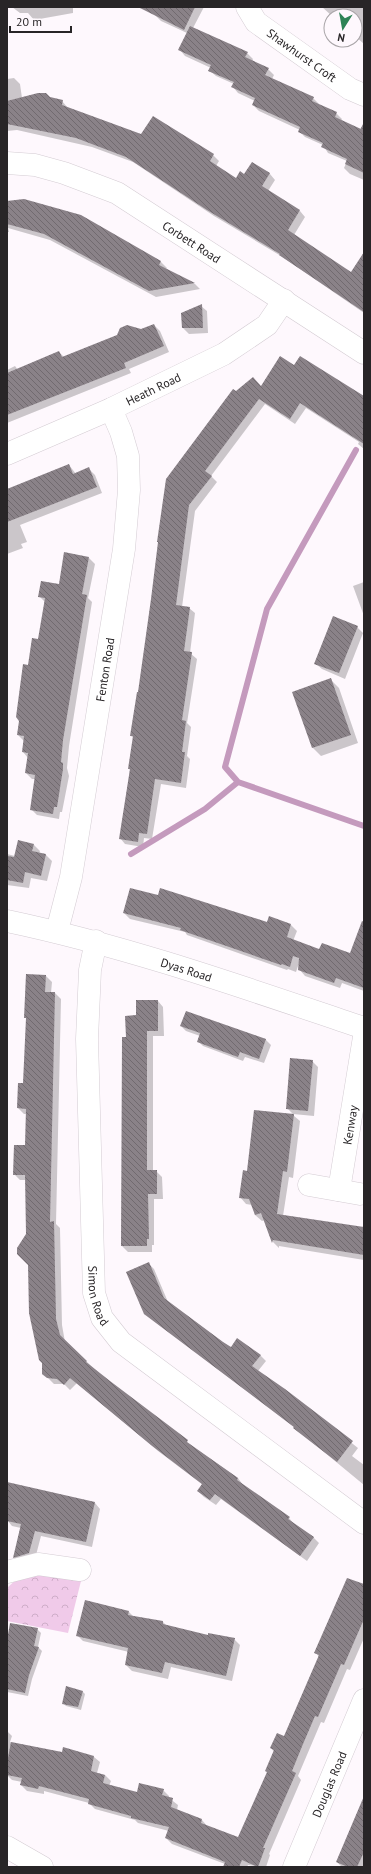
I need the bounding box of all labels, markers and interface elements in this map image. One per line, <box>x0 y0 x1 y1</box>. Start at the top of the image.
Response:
scale bar <box>10 8 71 34</box>
north arrow <box>323 8 363 48</box>
text: 20 m <box>16 14 42 29</box>
street label: Shawhurst Croft <box>264 25 340 85</box>
text: N <box>336 30 346 45</box>
street label: Corbett Road <box>160 217 224 266</box>
street label: Heath Road <box>123 369 183 408</box>
street label: Fenton Road <box>92 636 117 703</box>
street label: Dyas Road <box>159 954 214 984</box>
street label: Kenway <box>339 1104 360 1146</box>
street label: Simon Road <box>86 1266 113 1329</box>
street label: Douglas Road <box>308 1749 349 1819</box>

